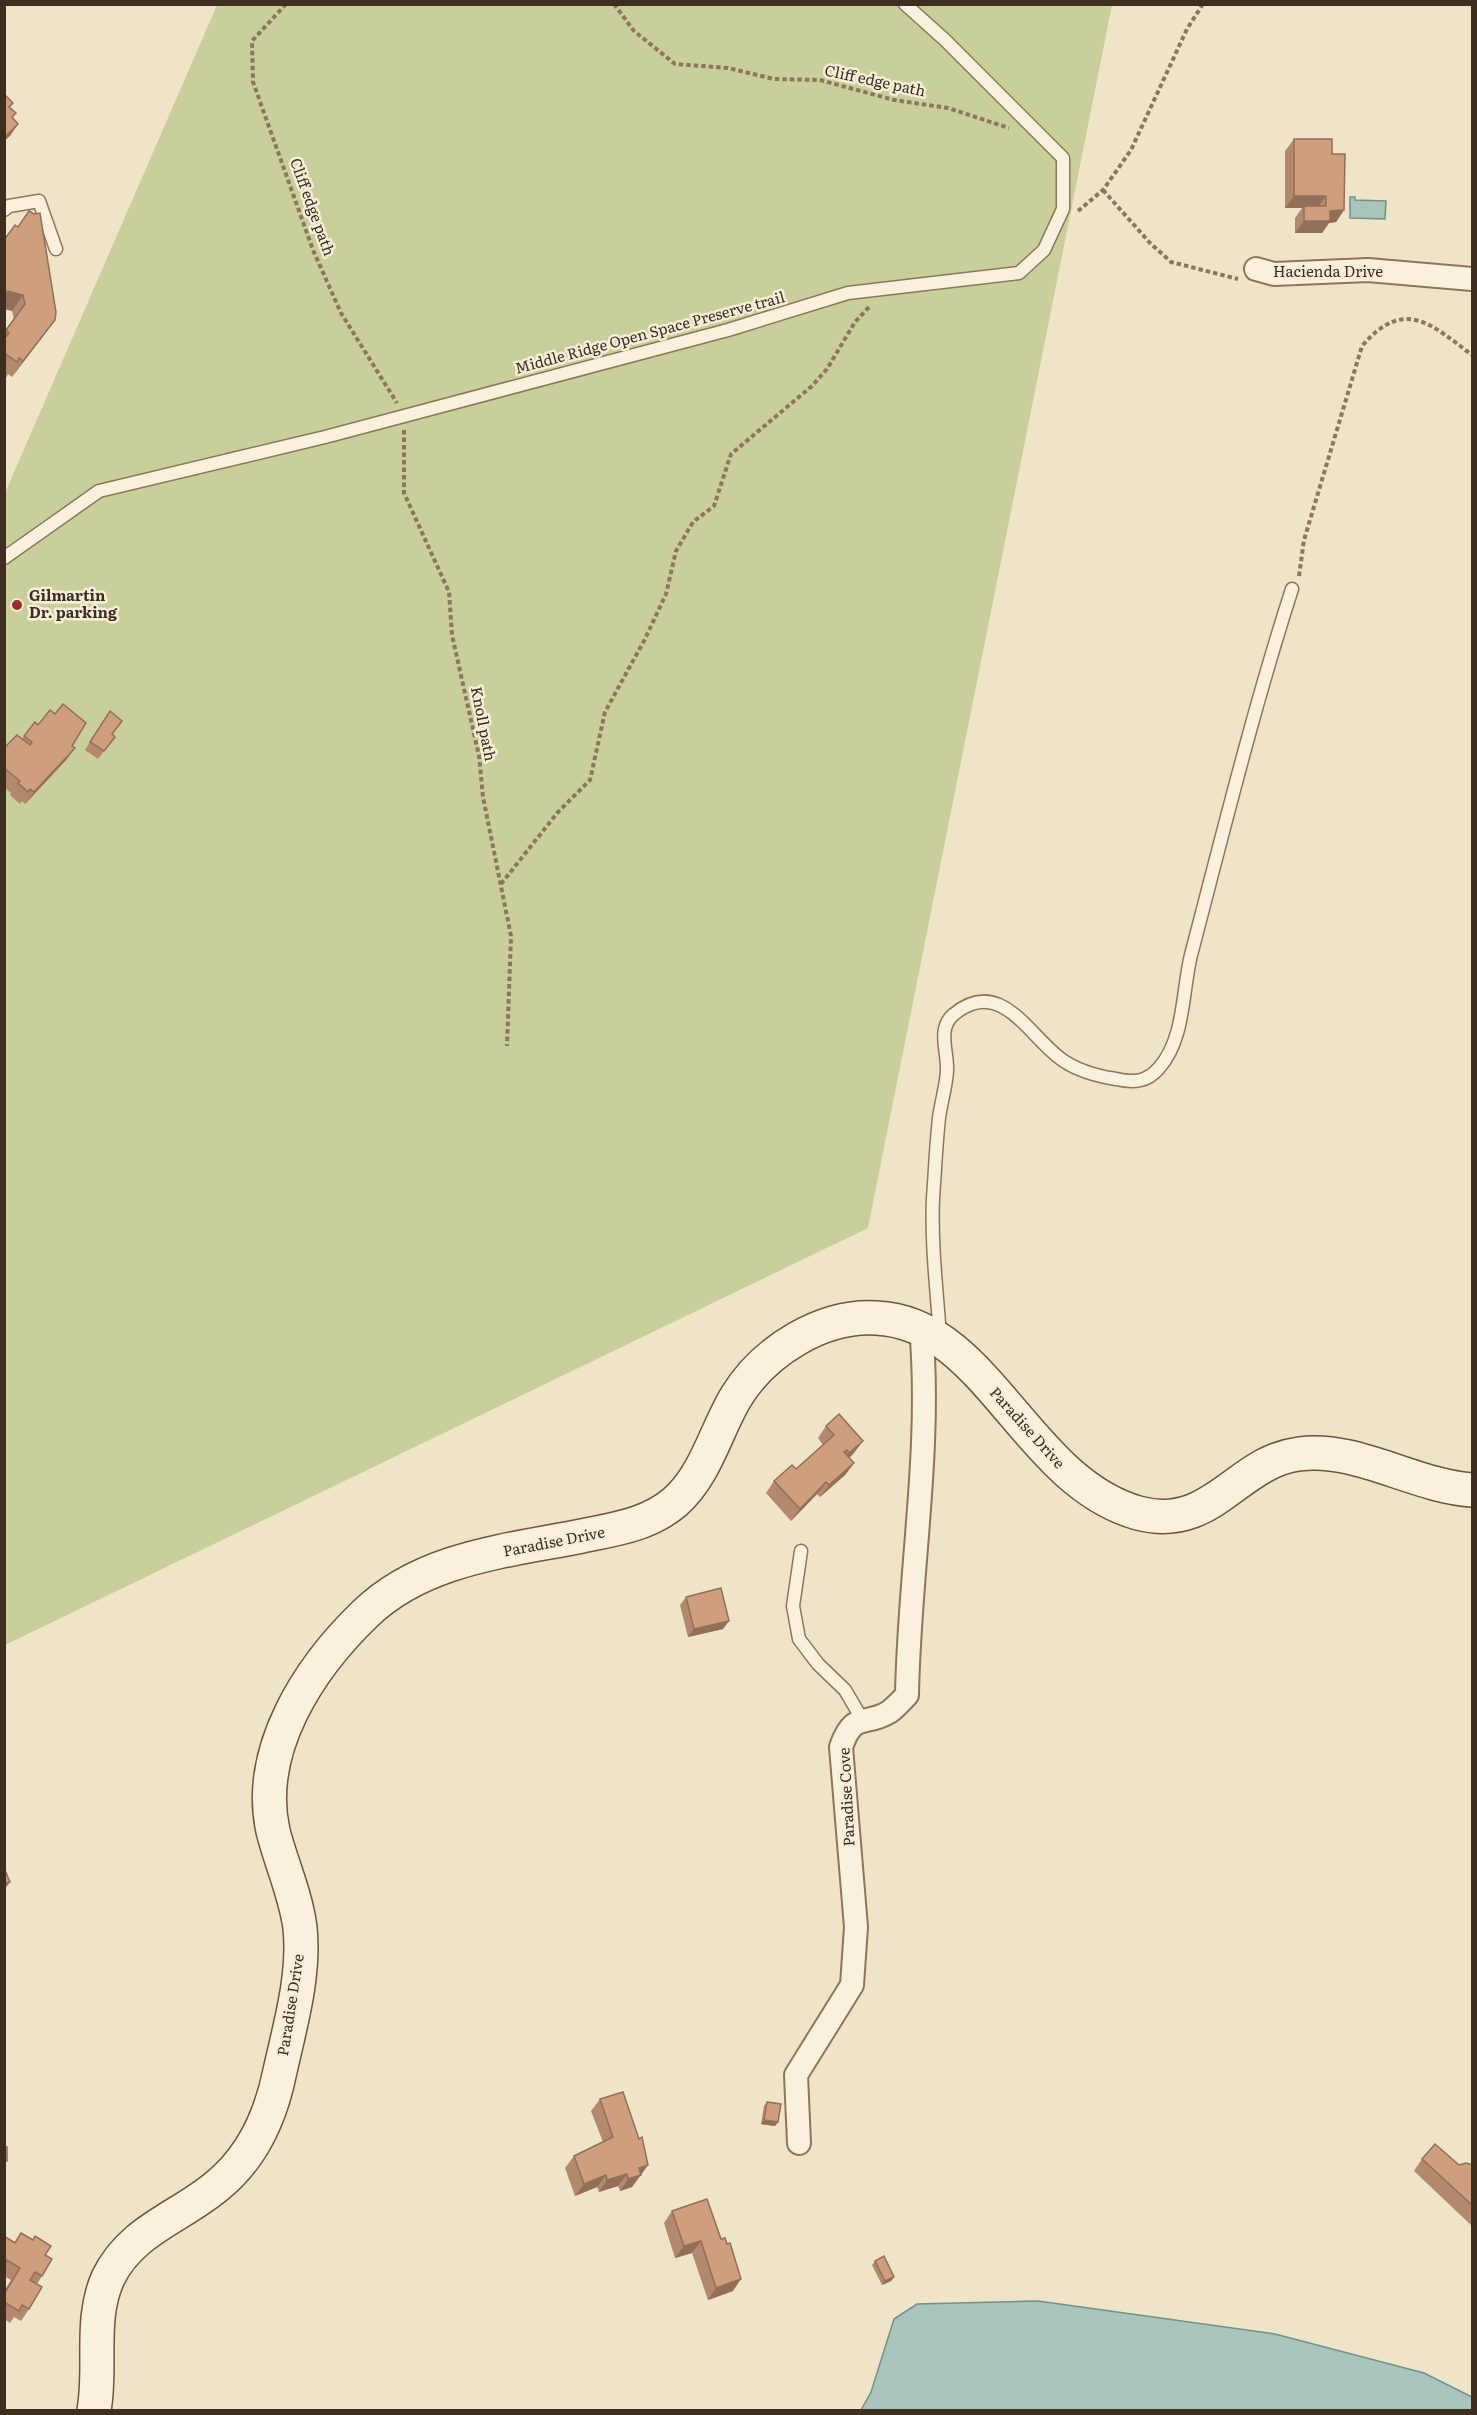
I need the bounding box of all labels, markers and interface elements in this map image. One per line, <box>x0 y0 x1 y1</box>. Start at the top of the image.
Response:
street label: Cliff edge path <box>823 58 928 101</box>
street label: Cliff edge path <box>285 154 342 259</box>
street label: Hacienda Drive <box>1273 259 1383 282</box>
street label: Middle Ridge Open Space Preserve trail <box>512 284 787 379</box>
place label: Gilmartin Dr. parking <box>29 583 118 623</box>
marker: Gilmartin Dr. parking <box>10 598 24 612</box>
street label: Knoll path <box>466 684 503 763</box>
street label: Paradise Drive <box>985 1381 1071 1473</box>
street label: Paradise Drive <box>501 1519 607 1562</box>
street label: Paradise Cove <box>831 1747 860 1847</box>
street label: Paradise Drive <box>270 1952 309 2058</box>

